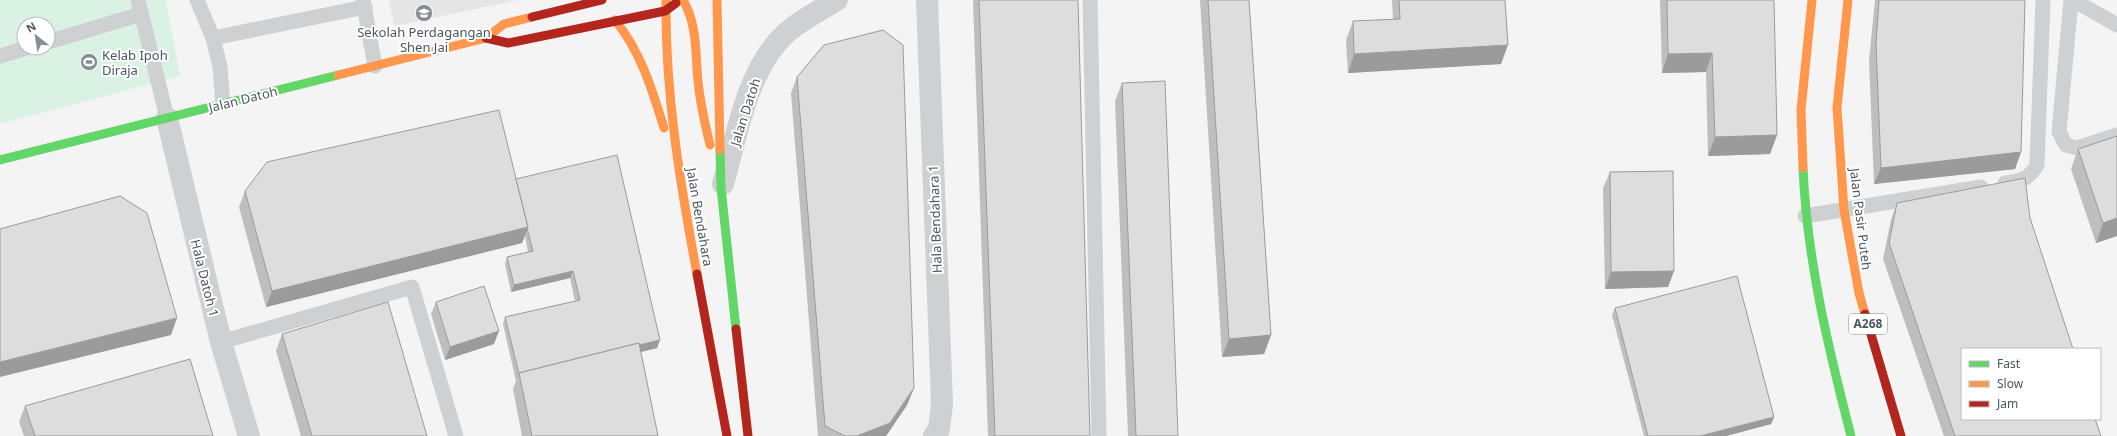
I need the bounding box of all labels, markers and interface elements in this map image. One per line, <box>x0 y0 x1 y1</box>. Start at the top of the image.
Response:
school or university icon: Sekolah Perdagangan Shen Jai <box>414 3 434 23</box>
north arrow <box>16 16 56 56</box>
text: N <box>23 18 38 36</box>
place label: Sekolah Perdagangan Shen Jai <box>357 23 491 56</box>
place label: Kelab Ipoh Diraja <box>102 46 168 79</box>
sports icon: Kelab Ipoh Diraja <box>79 52 99 72</box>
street label: Jalan Datoh <box>725 76 764 150</box>
street label: Jalan Datoh <box>205 82 279 117</box>
street label: Jalan Bendahara <box>682 164 718 268</box>
street label: Hala Bendahara 1 <box>924 164 946 274</box>
street label: Jalan Pasir Puteh <box>1846 165 1876 271</box>
street label: Hala Datoh 1 <box>187 237 223 319</box>
road number: A268 <box>1849 314 1887 334</box>
legend <box>1961 348 2101 420</box>
text: Fast <box>1997 355 2021 372</box>
text: Slow <box>1997 375 2024 392</box>
text: Jam <box>1996 395 2018 412</box>

